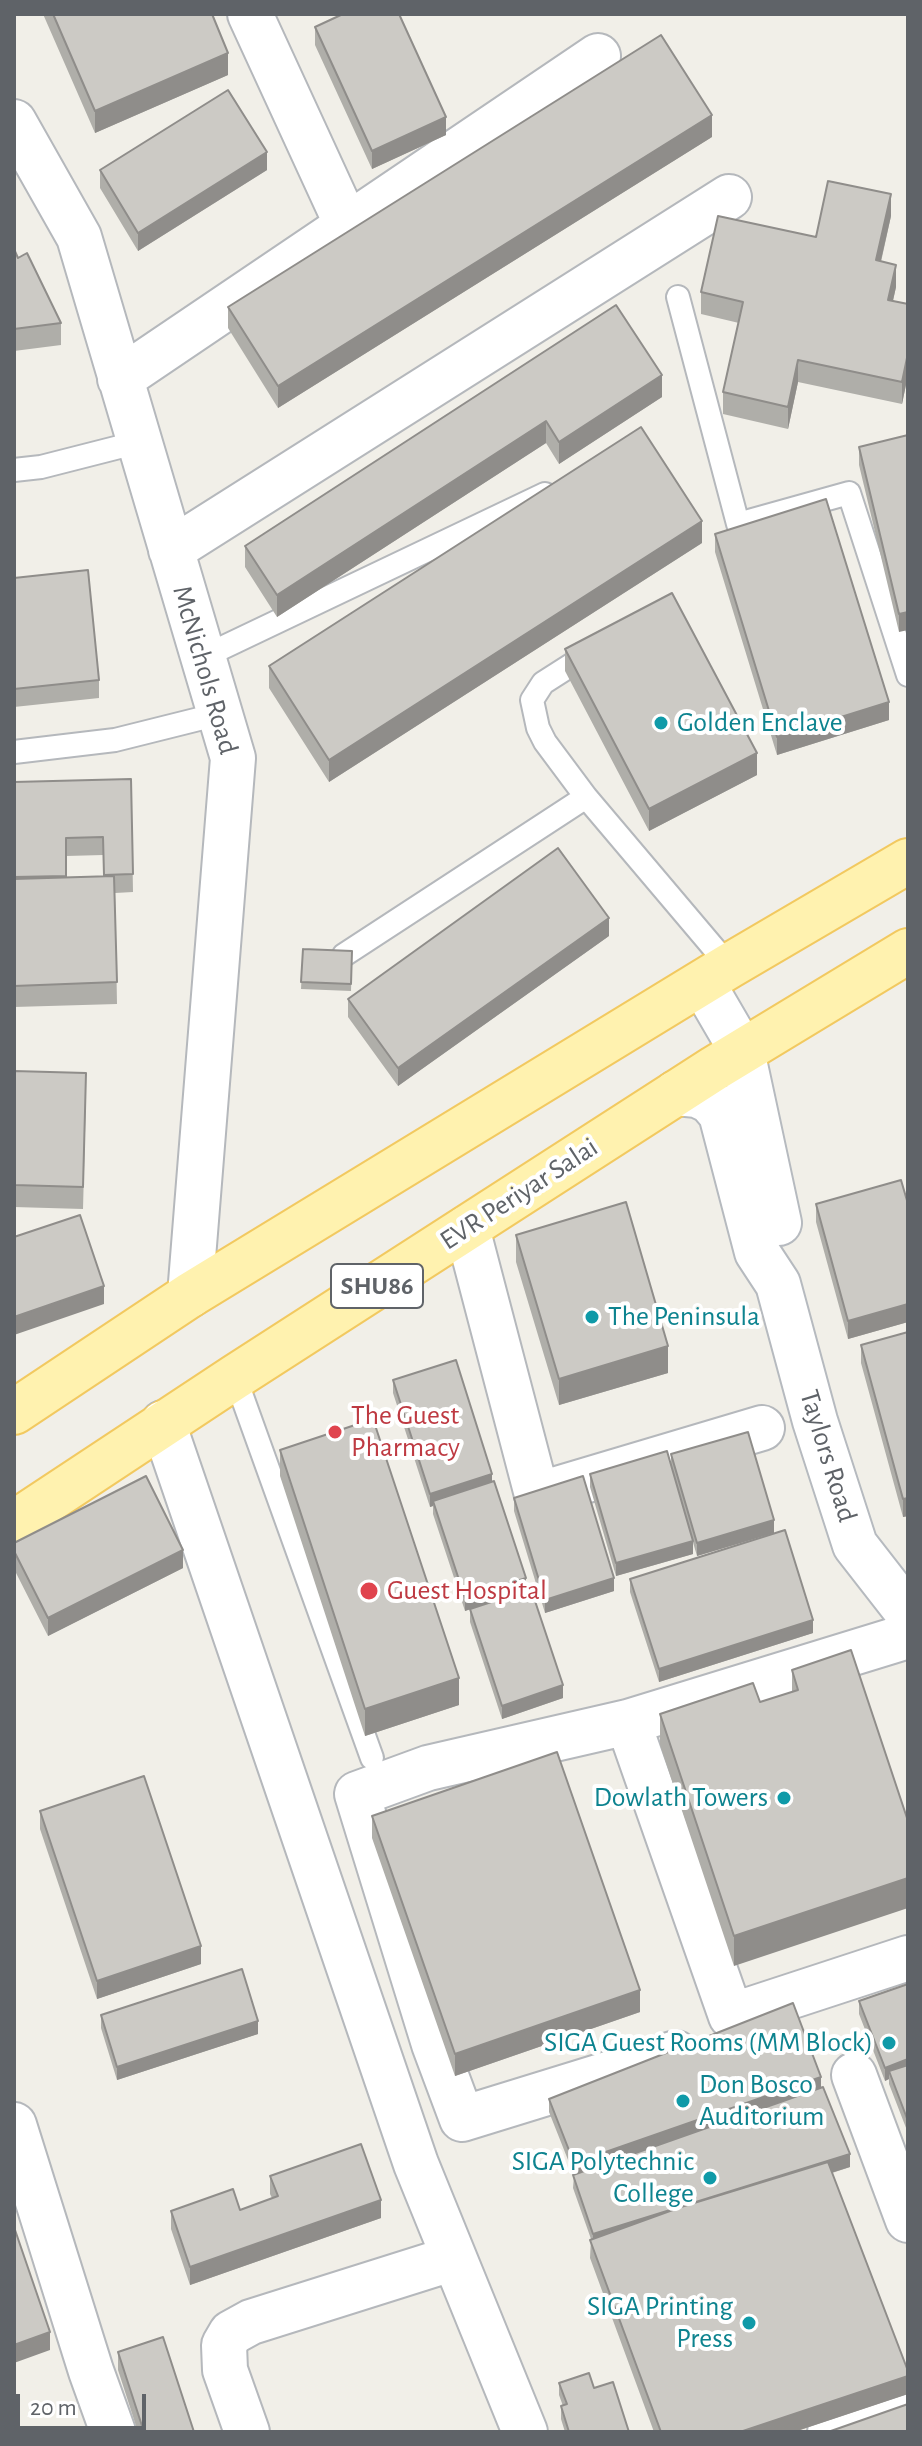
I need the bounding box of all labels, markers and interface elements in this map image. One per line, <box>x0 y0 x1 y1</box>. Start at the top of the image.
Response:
street label: McNichols Road <box>165 582 245 758</box>
place label: Golden Enclave <box>677 706 843 740</box>
marker: Golden Enclave <box>652 714 670 732</box>
street label: EVR Periyar Salai <box>434 1130 604 1258</box>
road number: SHU86 <box>331 1264 423 1308</box>
place label: The Peninsula <box>608 1300 760 1334</box>
marker: The Peninsula <box>583 1308 601 1326</box>
street label: Taylors Road <box>792 1386 864 1526</box>
place label: The Guest Pharmacy <box>351 1399 460 1465</box>
marker: The Guest Pharmacy <box>326 1423 344 1441</box>
place label: Guest Hospital <box>387 1574 547 1608</box>
marker: Guest Hospital <box>358 1580 380 1602</box>
place label: Dowlath Towers <box>594 1781 768 1815</box>
marker: Dowlath Towers <box>775 1789 793 1807</box>
place label: SIGA Guest Rooms (MM Block) <box>544 2026 873 2060</box>
marker: SIGA Guest Rooms (MM Block) <box>880 2034 898 2052</box>
place label: Don Bosco Auditorium <box>699 2068 824 2134</box>
marker: Don Bosco Auditorium <box>674 2092 692 2110</box>
place label: SIGA Polytechnic College <box>512 2145 694 2211</box>
marker: SIGA Polytechnic College <box>701 2169 719 2187</box>
place label: SIGA Printing Press <box>587 2290 733 2356</box>
marker: SIGA Printing Press <box>740 2314 758 2332</box>
scale bar <box>20 2378 150 2428</box>
text: 20 m <box>30 2396 77 2420</box>

